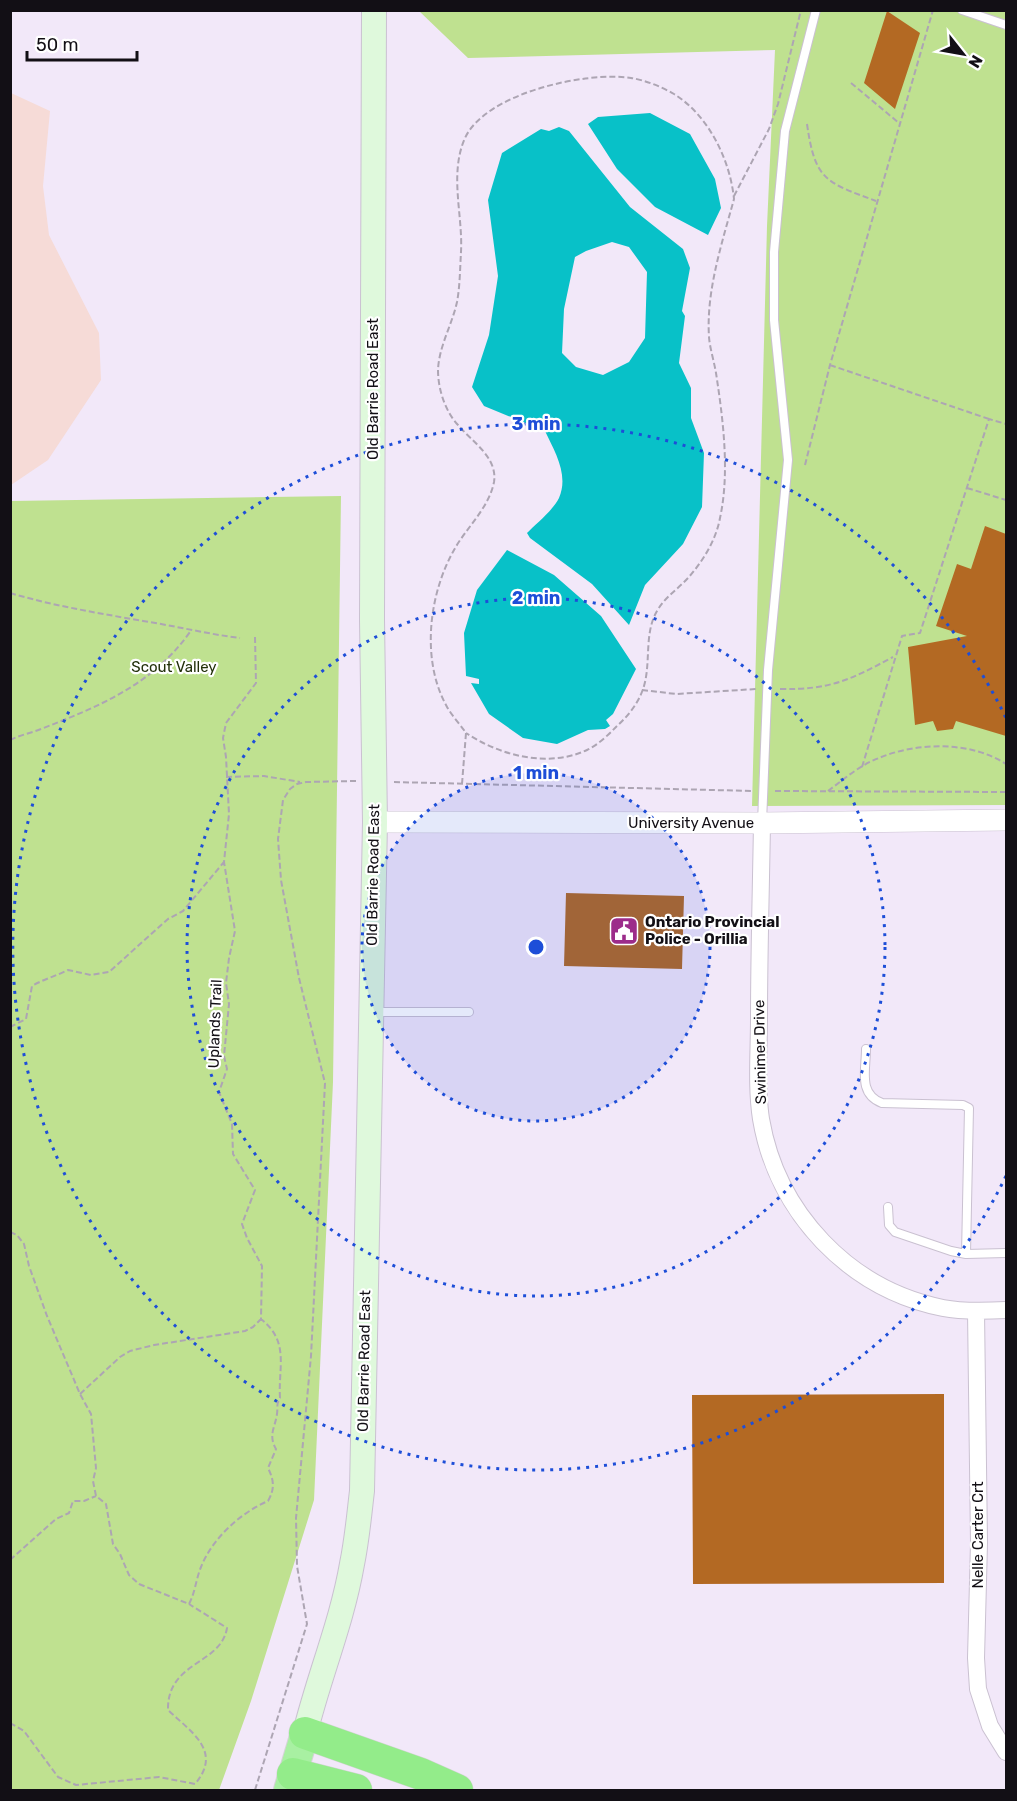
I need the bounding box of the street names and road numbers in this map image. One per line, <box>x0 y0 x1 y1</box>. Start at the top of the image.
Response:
street label: Old Barrie Road East <box>364 318 382 460</box>
street label: Old Barrie Road East <box>363 804 383 946</box>
street label: University Avenue <box>628 814 754 832</box>
street label: Uplands Trail <box>204 979 226 1069</box>
street label: Swinimer Drive <box>750 1000 770 1104</box>
street label: Old Barrie Road East <box>354 1290 374 1432</box>
street label: Nelle Carter Crt <box>969 1481 987 1589</box>

